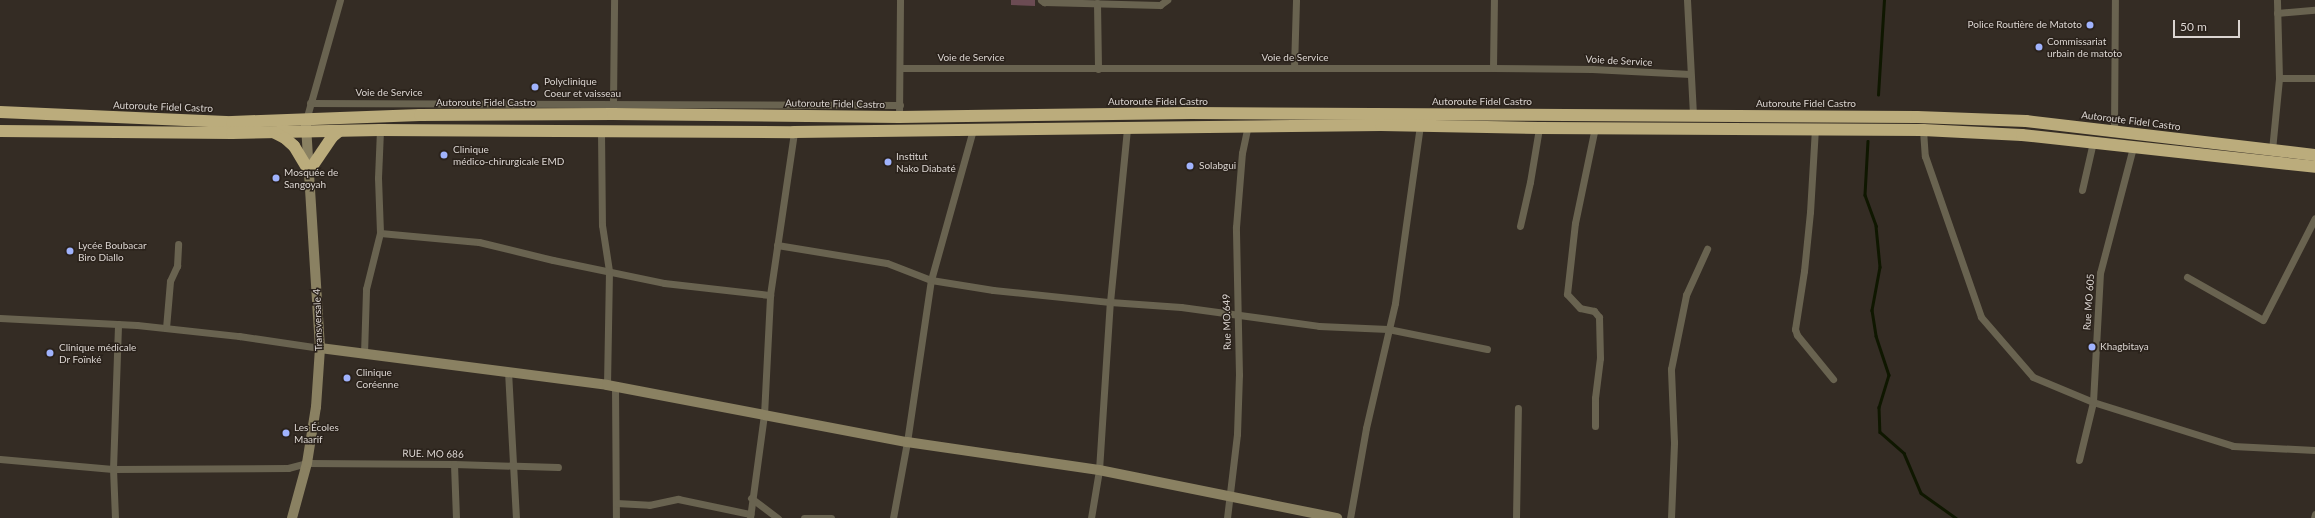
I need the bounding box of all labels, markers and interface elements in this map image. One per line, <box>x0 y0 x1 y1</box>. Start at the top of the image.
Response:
scale bar <box>2175 12 2242 38</box>
place label: Police Routière de Matoto <box>1968 19 2082 31</box>
text: 50 m <box>2180 19 2207 34</box>
marker: Police Routière de Matoto <box>2085 20 2095 30</box>
place label: Commissariat urbain de matoto <box>2047 35 2122 58</box>
marker: Commissariat urbain de matoto <box>2034 42 2044 52</box>
street label: Voie de Service <box>937 52 1005 64</box>
street label: Voie de Service <box>1261 52 1329 64</box>
street label: Voie de Service <box>1585 53 1653 69</box>
place label: Polyclinique Coeur et vaisseau <box>544 75 622 98</box>
marker: Polyclinique Coeur et vaisseau <box>529 81 541 93</box>
street label: Voie de Service <box>355 87 423 99</box>
street label: Autoroute Fidel Castro <box>1108 96 1208 108</box>
street label: Autoroute Fidel Castro <box>1432 96 1532 108</box>
street label: Autoroute Fidel Castro <box>436 97 536 109</box>
street label: Autoroute Fidel Castro <box>785 97 885 111</box>
street label: Autoroute Fidel Castro <box>1756 98 1856 110</box>
street label: Autoroute Fidel Castro <box>113 99 213 115</box>
street label: Autoroute Fidel Castro <box>2081 109 2181 133</box>
place label: Clinique médico-chirurgicale EMD <box>453 143 564 166</box>
marker: Clinique médico-chirurgicale EMD <box>438 149 450 161</box>
place label: Institut Nako Diabaté <box>896 150 956 174</box>
marker: Institut Nako Diabaté <box>883 157 893 167</box>
marker: Solabgui <box>1184 160 1196 172</box>
place label: Solabgui <box>1199 160 1236 172</box>
place label: Mosquée de Sangoyah <box>284 166 338 190</box>
marker: Mosquée de Sangoyah <box>271 173 281 183</box>
place label: Lycée Boubacar Biro Diallo <box>78 239 147 262</box>
marker: Lycée Boubacar Biro Diallo <box>65 246 75 256</box>
street label: Rue MO 605 <box>2081 273 2097 331</box>
street label: Transversale 4 <box>311 289 325 351</box>
street label: Rue MO.649 <box>1221 294 1233 350</box>
place label: Clinique médicale Dr Foïnké <box>59 341 136 364</box>
place label: Khagbitaya <box>2100 341 2149 353</box>
marker: Khagbitaya <box>2087 342 2097 352</box>
marker: Clinique médicale Dr Foïnké <box>44 347 56 359</box>
place label: Clinique Coréenne <box>356 366 399 390</box>
marker: Clinique Coréenne <box>341 372 353 384</box>
place label: Les Écoles Maarif <box>294 421 339 444</box>
marker: Les Écoles Maarif <box>281 428 291 438</box>
street label: RUE. MO 686 <box>402 447 464 461</box>

